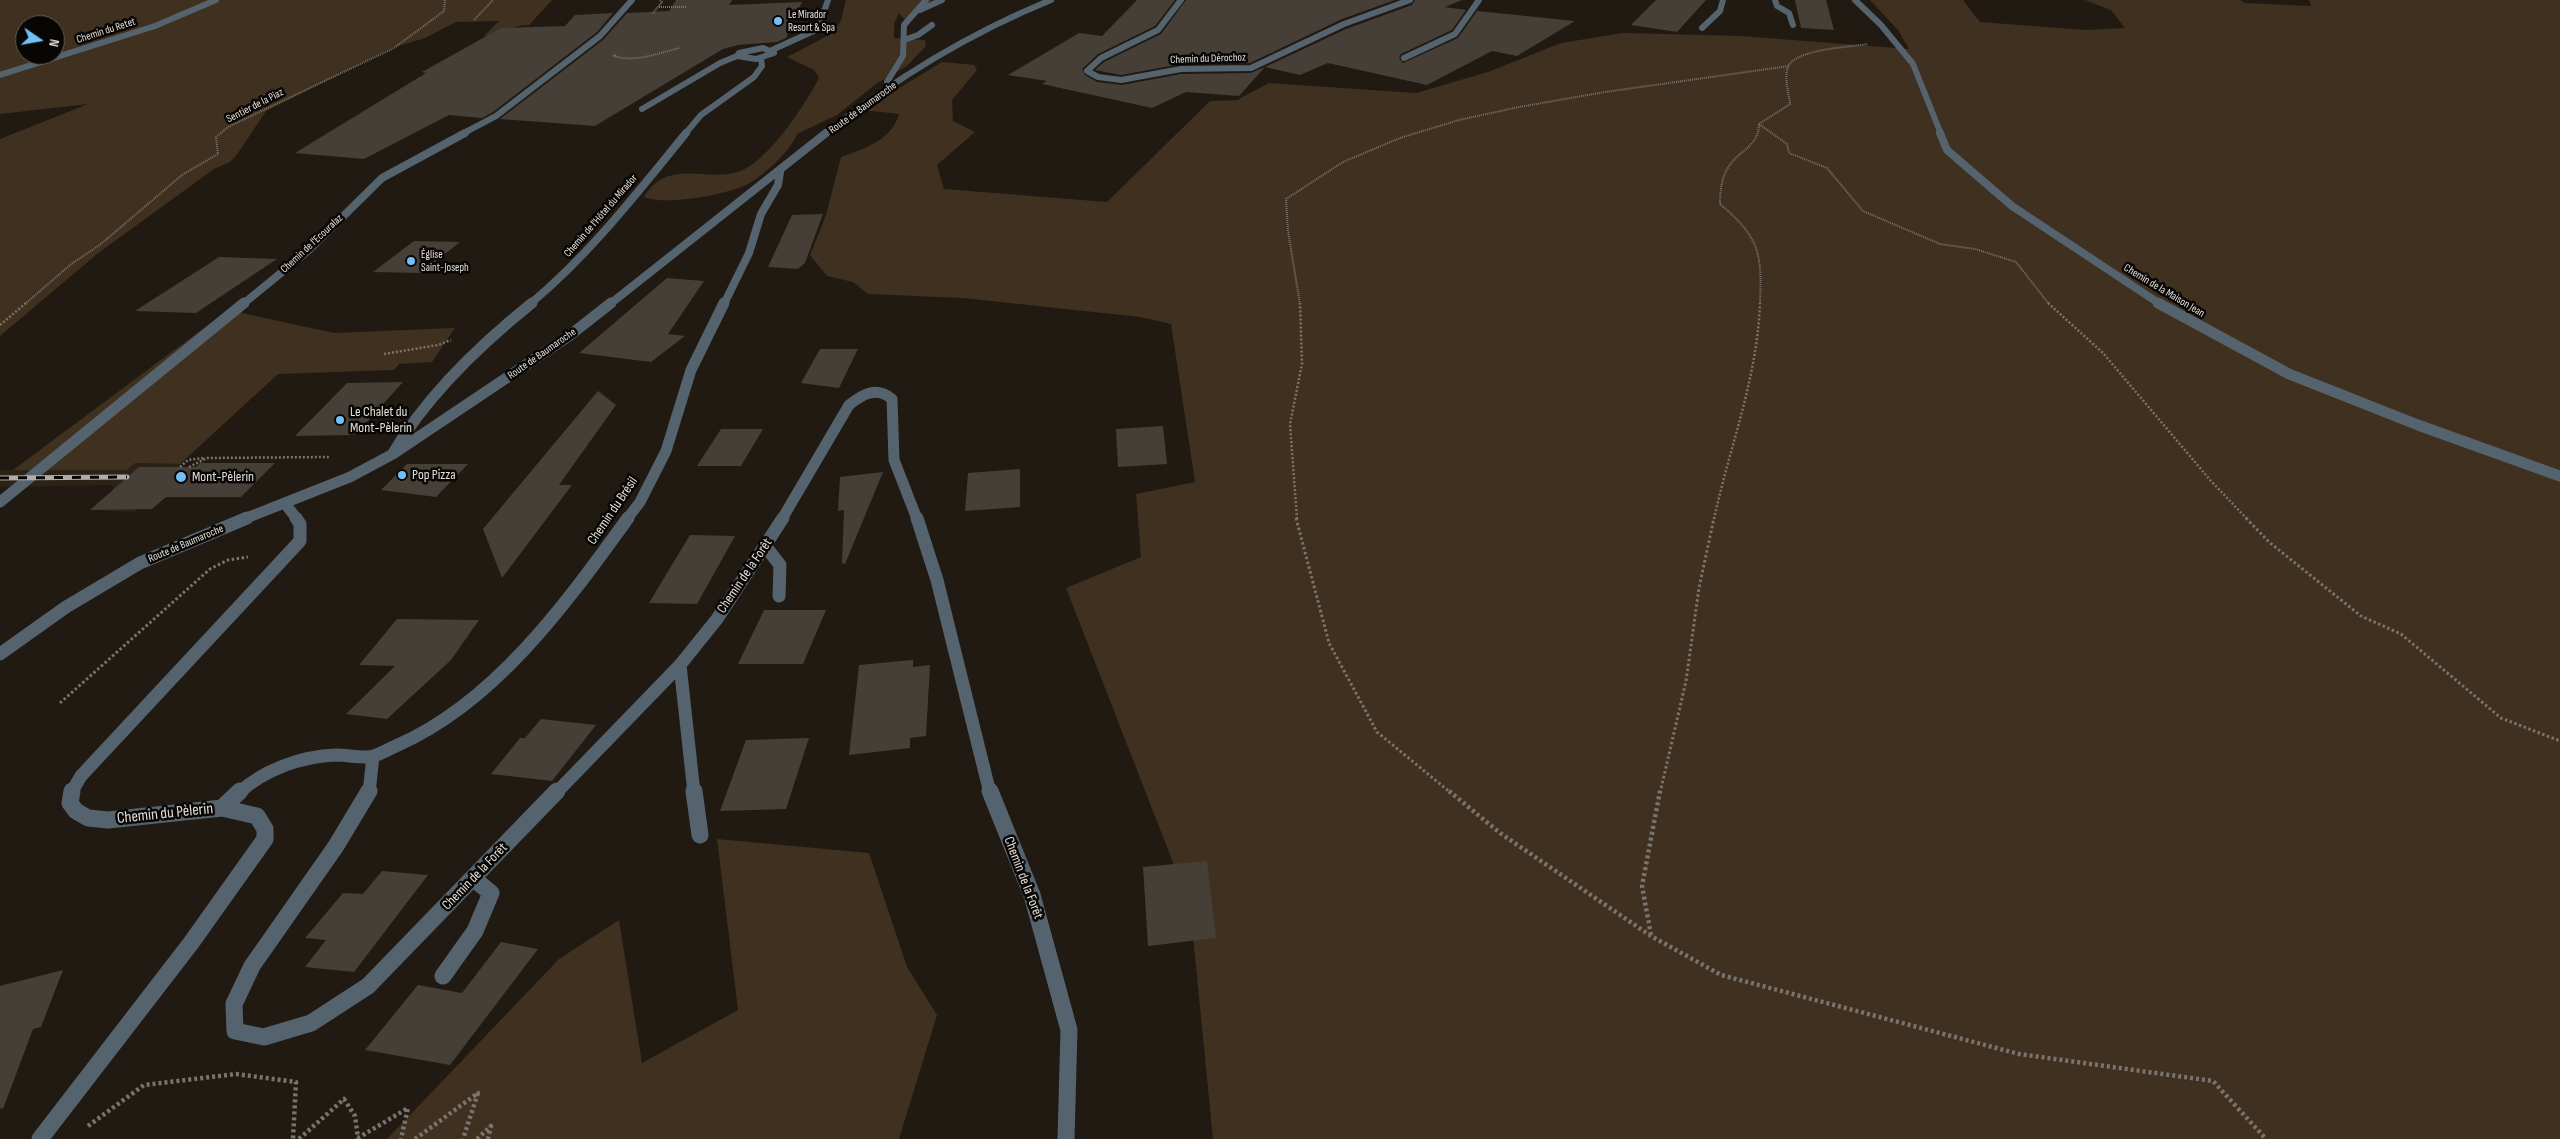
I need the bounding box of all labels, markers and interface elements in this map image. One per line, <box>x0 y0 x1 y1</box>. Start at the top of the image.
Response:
place label: Le Mirador Resort & Spa <box>788 8 835 34</box>
north arrow <box>15 15 65 65</box>
street label: Chemin du Retet <box>75 15 137 47</box>
marker: Le Mirador Resort & Spa <box>772 15 784 27</box>
text: N <box>45 38 63 48</box>
street label: Chemin du Dérochoz <box>1170 51 1246 67</box>
street label: Route de Baumaroche <box>827 79 899 137</box>
street label: Sentier de la Piaz <box>224 86 286 126</box>
street label: Chemin de l'Hôtel du Mirador <box>561 172 641 260</box>
street label: Chemin de l'Ecouralaz <box>278 212 346 276</box>
place label: Église Saint-Joseph <box>421 248 469 274</box>
marker: Église Saint-Joseph <box>405 255 417 267</box>
street label: Chemin de la Maison Jean <box>2121 262 2207 320</box>
street label: Route de Baumaroche <box>505 326 579 382</box>
place label: Le Chalet du Mont-Pèlerin <box>350 404 412 437</box>
marker: Le Chalet du Mont-Pèlerin <box>334 414 346 426</box>
place label: Pop Pizza <box>412 467 456 483</box>
place label: Mont-Pèlerin <box>192 469 254 485</box>
marker: Pop Pizza <box>396 469 408 481</box>
marker: Mont-Pèlerin <box>174 470 188 484</box>
street label: Chemin du Brésil <box>584 474 642 548</box>
street label: Route de Baumaroche <box>146 522 226 566</box>
street label: Chemin de la Forêt <box>714 535 776 617</box>
street label: Chemin du Pèlerin <box>116 799 214 829</box>
street label: Chemin de la Forêt <box>1000 835 1046 921</box>
street label: Chemin de la Forêt <box>439 840 511 914</box>

